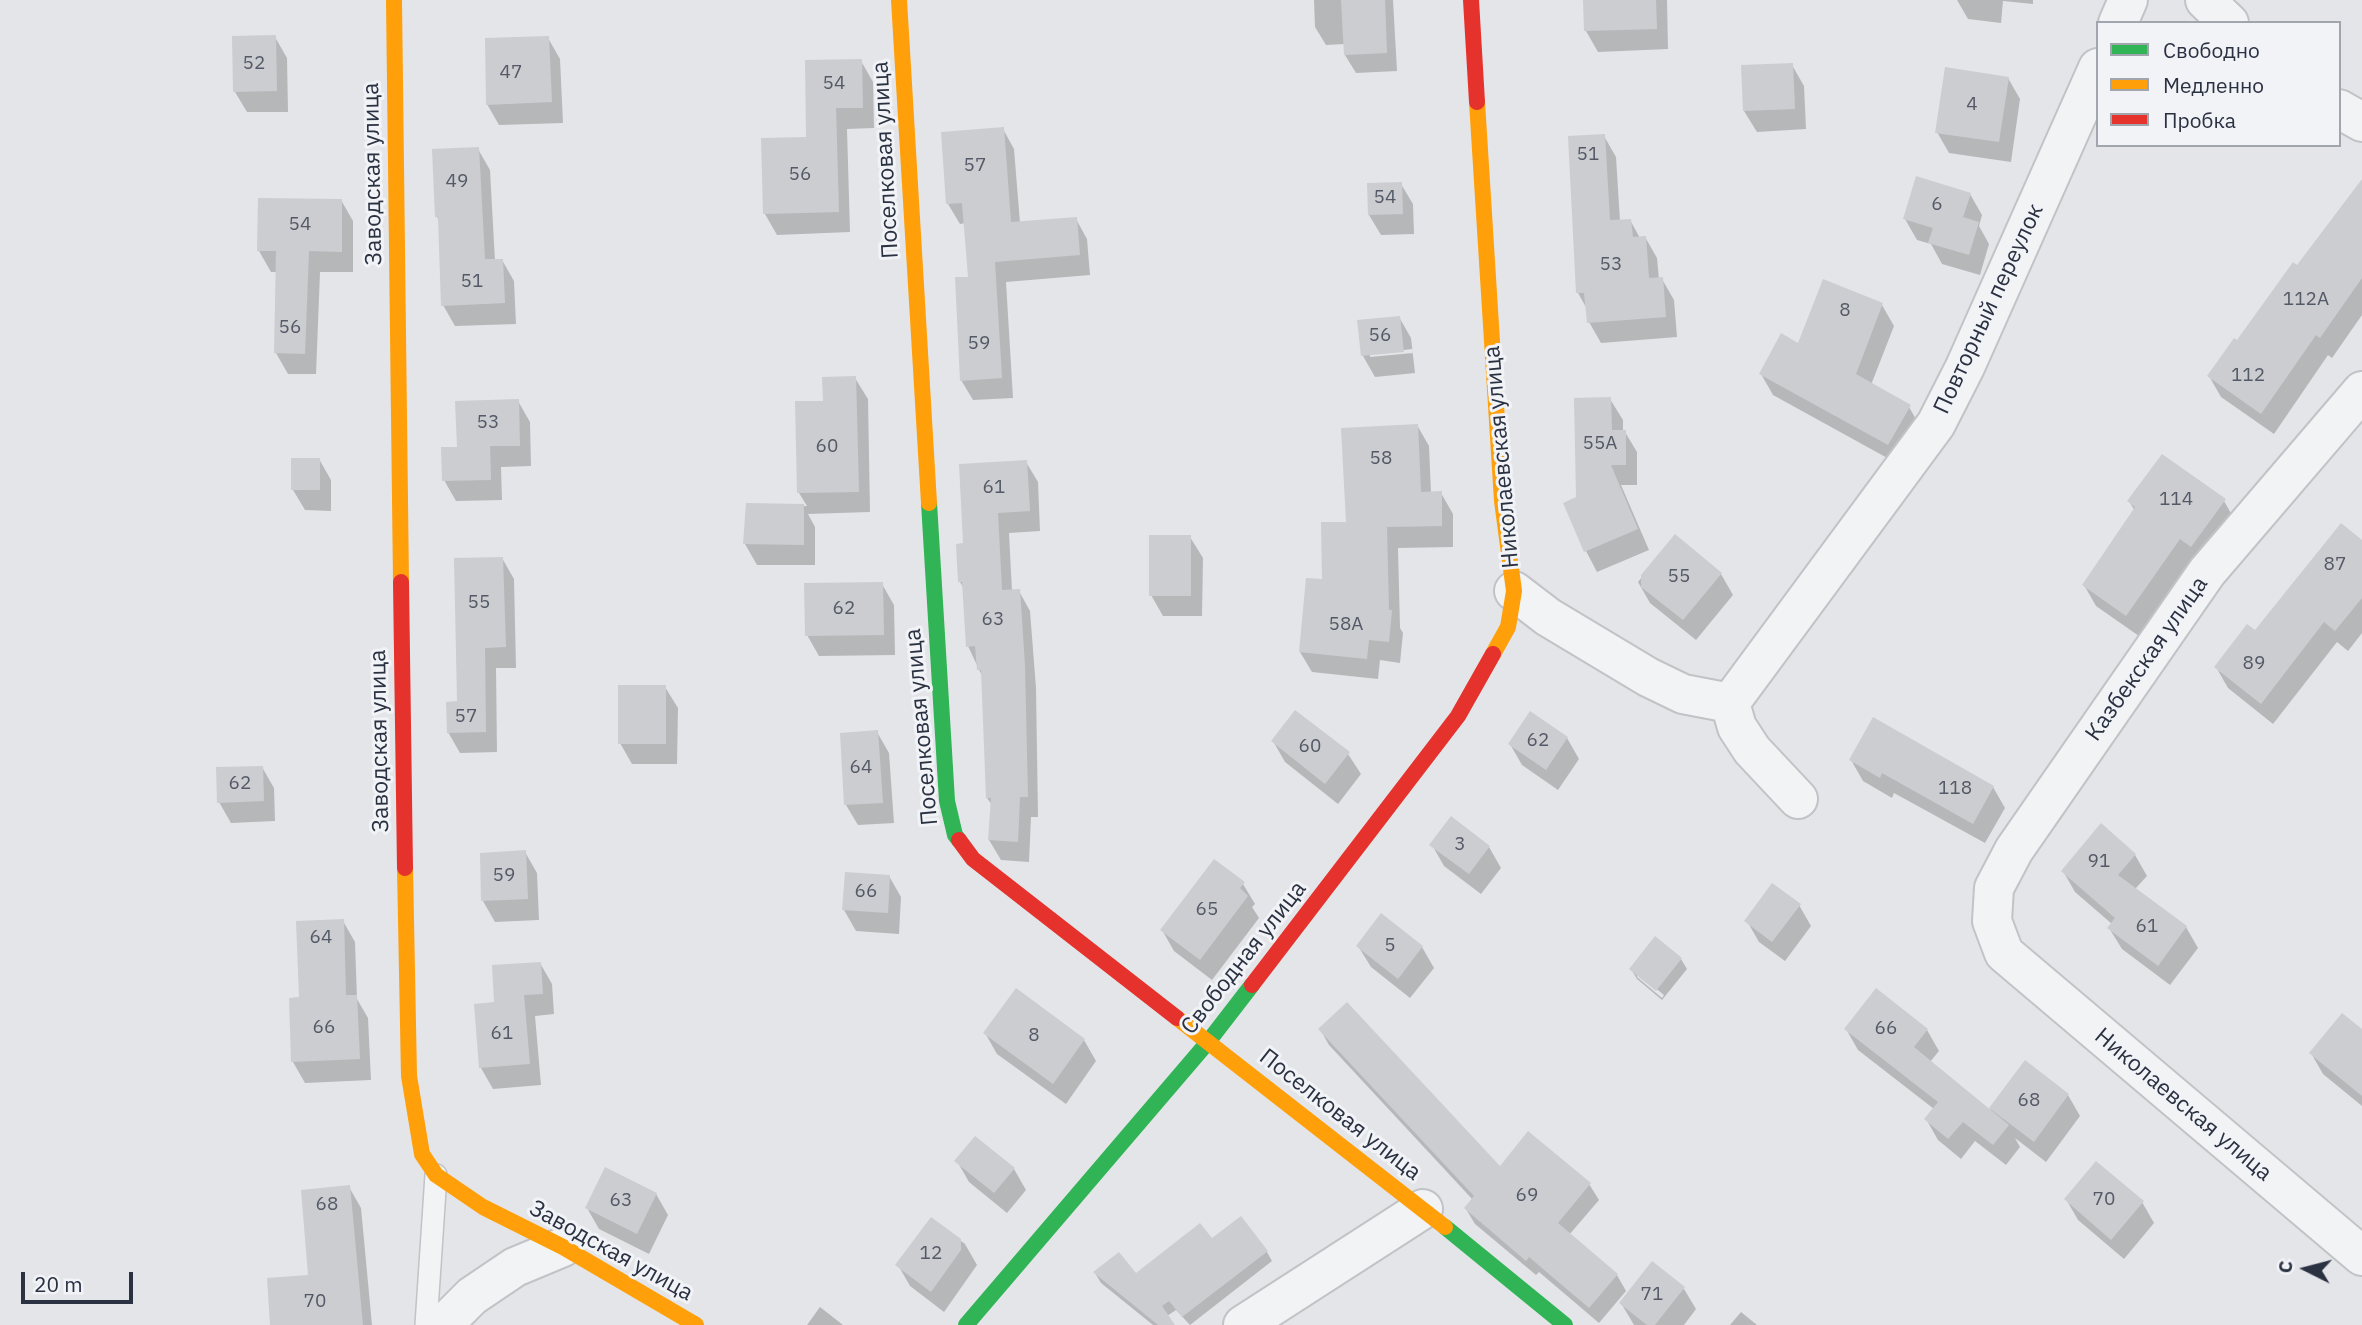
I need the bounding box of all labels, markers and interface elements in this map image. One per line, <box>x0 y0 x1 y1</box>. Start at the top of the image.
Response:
legend <box>2096 21 2341 147</box>
text: Свободно <box>2163 36 2260 64</box>
house number: 52 <box>243 53 265 75</box>
street label: Поселковая улица <box>867 61 905 259</box>
house number: 47 <box>500 62 522 84</box>
text: Медленно <box>2163 71 2264 99</box>
house number: 54 <box>823 73 845 95</box>
street label: Заводская улица <box>358 82 388 266</box>
house number: 4 <box>1966 94 1978 116</box>
text: Пробка <box>2163 106 2236 134</box>
house number: 51 <box>1577 144 1599 166</box>
house number: 57 <box>964 155 986 177</box>
house number: 56 <box>789 164 811 186</box>
house number: 49 <box>446 171 468 193</box>
house number: 54 <box>1374 187 1396 209</box>
house number: 6 <box>1931 194 1943 216</box>
street label: Повторный переулок <box>1928 200 2050 418</box>
house number: 54 <box>289 214 311 236</box>
house number: 53 <box>1600 254 1622 276</box>
house number: 51 <box>461 271 483 293</box>
house number: 112А <box>2283 289 2329 311</box>
house number: 8 <box>1839 300 1851 322</box>
house number: 56 <box>279 317 301 339</box>
house number: 56 <box>1369 325 1391 347</box>
house number: 59 <box>968 333 990 355</box>
street label: Николаевская улица <box>1479 345 1525 569</box>
house number: 112 <box>2231 365 2265 387</box>
house number: 53 <box>477 412 499 434</box>
house number: 55А <box>1583 433 1617 455</box>
house number: 60 <box>816 436 838 458</box>
house number: 58 <box>1370 448 1392 470</box>
house number: 61 <box>983 477 1005 499</box>
house number: 114 <box>2159 489 2193 511</box>
house number: 87 <box>2324 554 2346 576</box>
house number: 55 <box>1668 566 1690 588</box>
street label: Казбекская улица <box>2080 571 2214 747</box>
house number: 55 <box>468 592 490 614</box>
house number: 62 <box>833 598 855 620</box>
house number: 63 <box>982 609 1004 631</box>
house number: 58А <box>1329 614 1363 636</box>
street label: Поселковая улица <box>900 627 944 827</box>
street label: Заводская улица <box>365 649 395 833</box>
house number: 89 <box>2243 653 2265 675</box>
house number: 57 <box>455 706 477 728</box>
house number: 62 <box>1527 730 1549 752</box>
house number: 60 <box>1299 736 1321 758</box>
house number: 64 <box>850 757 872 779</box>
house number: 62 <box>229 773 251 795</box>
house number: 118 <box>1938 778 1972 800</box>
house number: 3 <box>1454 834 1466 856</box>
house number: 91 <box>2088 851 2110 873</box>
house number: 59 <box>493 865 515 887</box>
street label: Свободная улица <box>1176 876 1312 1040</box>
house number: 66 <box>855 881 877 903</box>
house number: 65 <box>1196 899 1218 921</box>
house number: 61 <box>2136 916 2158 938</box>
house number: 64 <box>310 927 332 949</box>
house number: 5 <box>1384 935 1396 957</box>
house number: 66 <box>313 1017 335 1039</box>
house number: 66 <box>1875 1018 1897 1040</box>
house number: 61 <box>491 1023 513 1045</box>
street label: Николаевская улица <box>2089 1023 2277 1187</box>
house number: 8 <box>1028 1025 1040 1047</box>
street label: Поселковая улица <box>1254 1043 1426 1187</box>
house number: 68 <box>2018 1090 2040 1112</box>
house number: 69 <box>1516 1185 1538 1207</box>
house number: 70 <box>2093 1189 2115 1211</box>
house number: 63 <box>610 1190 632 1212</box>
house number: 68 <box>316 1194 338 1216</box>
street label: Заводская улица <box>524 1195 698 1307</box>
north arrow <box>2271 1234 2341 1304</box>
house number: 12 <box>920 1243 942 1265</box>
scale bar <box>24 1258 136 1302</box>
text: С <box>2273 1259 2298 1274</box>
text: 20 m <box>34 1270 83 1298</box>
house number: 71 <box>1641 1284 1663 1306</box>
house number: 70 <box>304 1291 326 1313</box>

